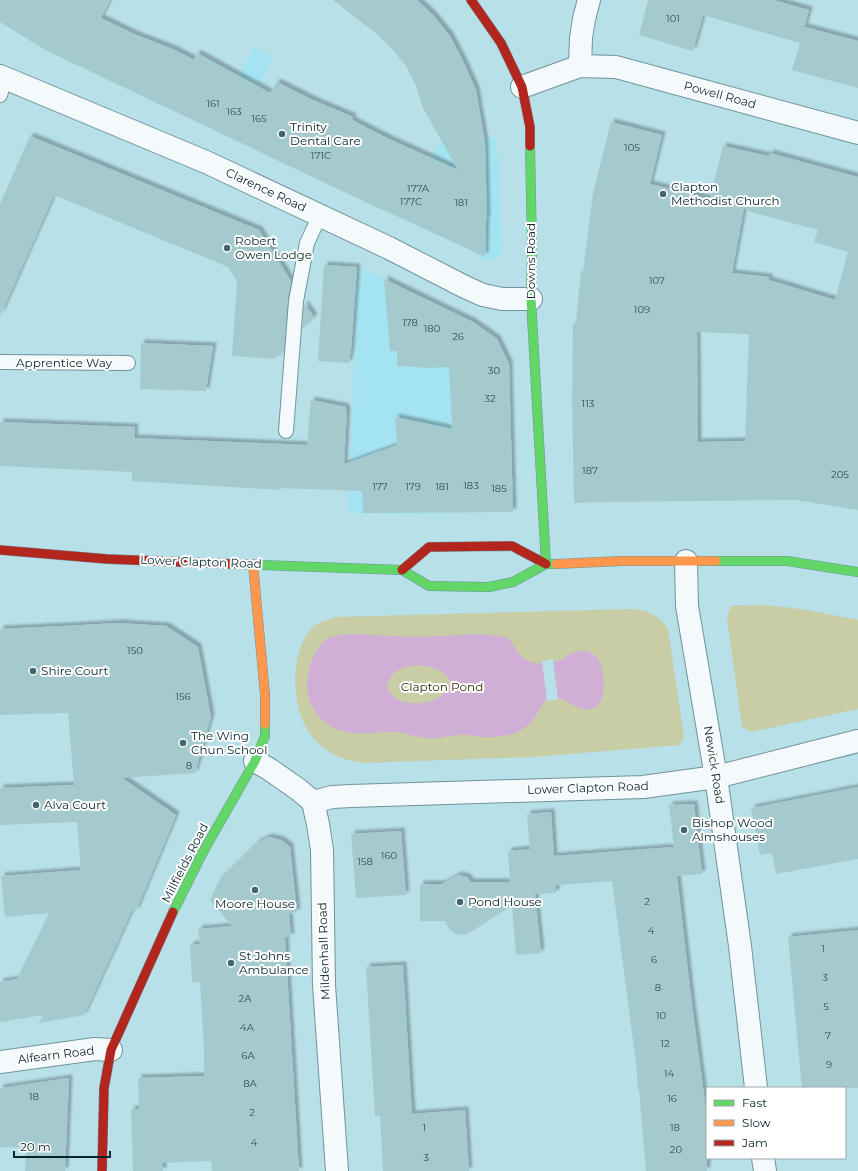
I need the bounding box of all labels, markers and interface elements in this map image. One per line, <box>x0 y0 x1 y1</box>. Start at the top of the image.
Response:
house number: 101 <box>666 12 680 25</box>
street label: Powell Road <box>682 78 758 111</box>
house number: 161 <box>206 97 220 110</box>
house number: 163 <box>226 105 242 118</box>
house number: 165 <box>251 112 267 125</box>
place label: Trinity Dental Care <box>290 119 361 148</box>
marker: Trinity Dental Care <box>277 129 287 139</box>
house number: 105 <box>624 141 640 154</box>
house number: 171C <box>311 149 331 162</box>
street label: Clarence Road <box>223 164 309 215</box>
place label: Clapton Methodist Church <box>671 179 780 208</box>
house number: 177A <box>407 182 430 195</box>
marker: Clapton Methodist Church <box>658 189 668 199</box>
house number: 177C <box>400 195 422 208</box>
house number: 181 <box>454 196 468 209</box>
street label: Downs Road <box>523 223 538 299</box>
place label: Robert Owen Lodge <box>235 233 312 262</box>
marker: Robert Owen Lodge <box>222 243 232 253</box>
house number: 107 <box>649 274 665 287</box>
house number: 109 <box>634 303 650 316</box>
house number: 178 <box>402 316 418 329</box>
house number: 180 <box>424 322 441 335</box>
house number: 26 <box>452 330 464 343</box>
street label: Apprentice Way <box>16 355 113 370</box>
house number: 30 <box>488 364 501 377</box>
house number: 32 <box>484 392 496 405</box>
house number: 113 <box>582 397 595 410</box>
house number: 187 <box>582 464 598 477</box>
house number: 205 <box>831 468 849 481</box>
house number: 183 <box>463 479 479 492</box>
house number: 177 <box>372 480 388 493</box>
house number: 179 <box>405 480 421 493</box>
house number: 181 <box>435 480 449 493</box>
house number: 185 <box>491 482 507 495</box>
street label: Lower Clapton Road <box>140 552 262 571</box>
house number: 150 <box>127 644 143 657</box>
place label: Shire Court <box>41 663 109 678</box>
marker: Shire Court <box>28 666 38 676</box>
park label: Clapton Pond <box>401 679 483 694</box>
house number: 156 <box>175 690 191 703</box>
street label: Newick Road <box>701 725 728 805</box>
place label: The Wing Chun School <box>191 728 267 757</box>
marker: The Wing Chun School <box>178 738 188 748</box>
house number: 8 <box>186 759 192 772</box>
street label: Lower Clapton Road <box>527 778 649 797</box>
place label: Alva Court <box>44 797 106 812</box>
marker: Alva Court <box>31 800 41 810</box>
place label: Bishop Wood Almshouses <box>692 815 773 844</box>
street label: Millfields Road <box>158 820 211 905</box>
marker: Bishop Wood Almshouses <box>679 825 689 835</box>
house number: 160 <box>381 849 398 862</box>
house number: 158 <box>357 855 373 868</box>
marker: Moore House <box>250 885 260 895</box>
place label: Pond House <box>468 894 542 909</box>
house number: 2 <box>644 895 650 908</box>
place label: Moore House <box>215 896 295 911</box>
marker: Pond House <box>455 897 465 907</box>
street label: Mildenhall Road <box>314 902 333 1000</box>
house number: 4 <box>648 924 655 937</box>
house number: 1 <box>821 942 825 955</box>
place label: St Johns Ambulance <box>239 948 309 977</box>
house number: 6 <box>651 953 657 966</box>
marker: St Johns Ambulance <box>226 958 236 968</box>
house number: 3 <box>822 971 828 984</box>
house number: 8 <box>655 981 661 994</box>
house number: 2A <box>239 992 252 1005</box>
house number: 5 <box>823 1000 829 1013</box>
house number: 10 <box>656 1009 666 1022</box>
house number: 4A <box>240 1021 255 1034</box>
house number: 7 <box>825 1029 831 1042</box>
house number: 12 <box>660 1037 670 1050</box>
street label: Alfearn Road <box>17 1042 95 1067</box>
house number: 6A <box>241 1049 255 1062</box>
house number: 9 <box>826 1058 832 1071</box>
house number: 14 <box>664 1067 674 1080</box>
house number: 8A <box>243 1077 258 1090</box>
legend <box>706 1087 846 1159</box>
house number: 18 <box>29 1090 39 1103</box>
house number: 16 <box>667 1092 677 1105</box>
text: Fast <box>742 1095 767 1110</box>
house number: 2 <box>249 1106 255 1119</box>
text: Slow <box>742 1115 771 1130</box>
house number: 1 <box>422 1121 426 1134</box>
house number: 18 <box>670 1121 680 1134</box>
scale bar <box>14 1133 110 1159</box>
text: Jam <box>741 1135 768 1150</box>
house number: 4 <box>251 1136 258 1149</box>
text: 20 m <box>20 1139 51 1154</box>
house number: 20 <box>670 1143 683 1156</box>
house number: 3 <box>423 1151 429 1164</box>

